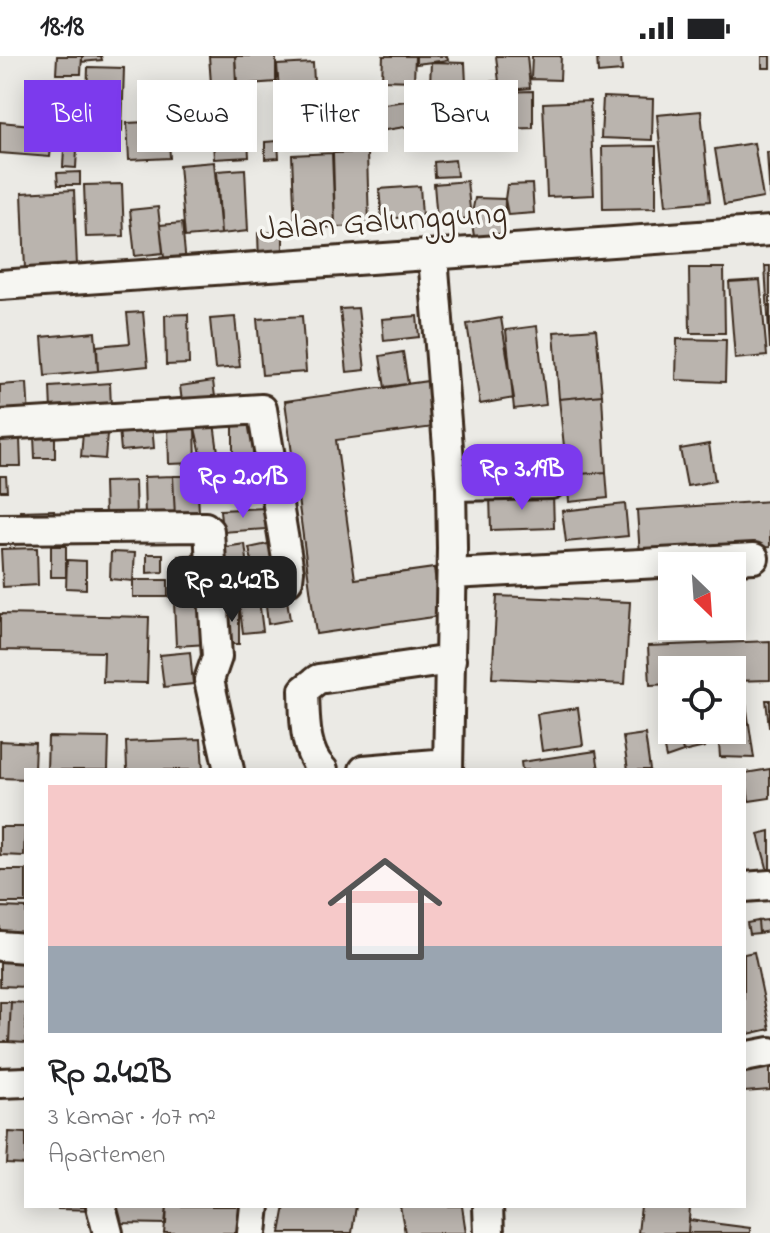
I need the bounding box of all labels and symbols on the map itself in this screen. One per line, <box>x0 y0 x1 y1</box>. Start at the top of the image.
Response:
street label: Jalan Galunggung <box>258 189 508 257</box>
pin: Rp 3.19B <box>439 444 605 512</box>
pin: Rp 2.01B <box>160 452 326 520</box>
north arrow <box>658 552 746 640</box>
pin: Rp 2.42B <box>149 556 315 624</box>

